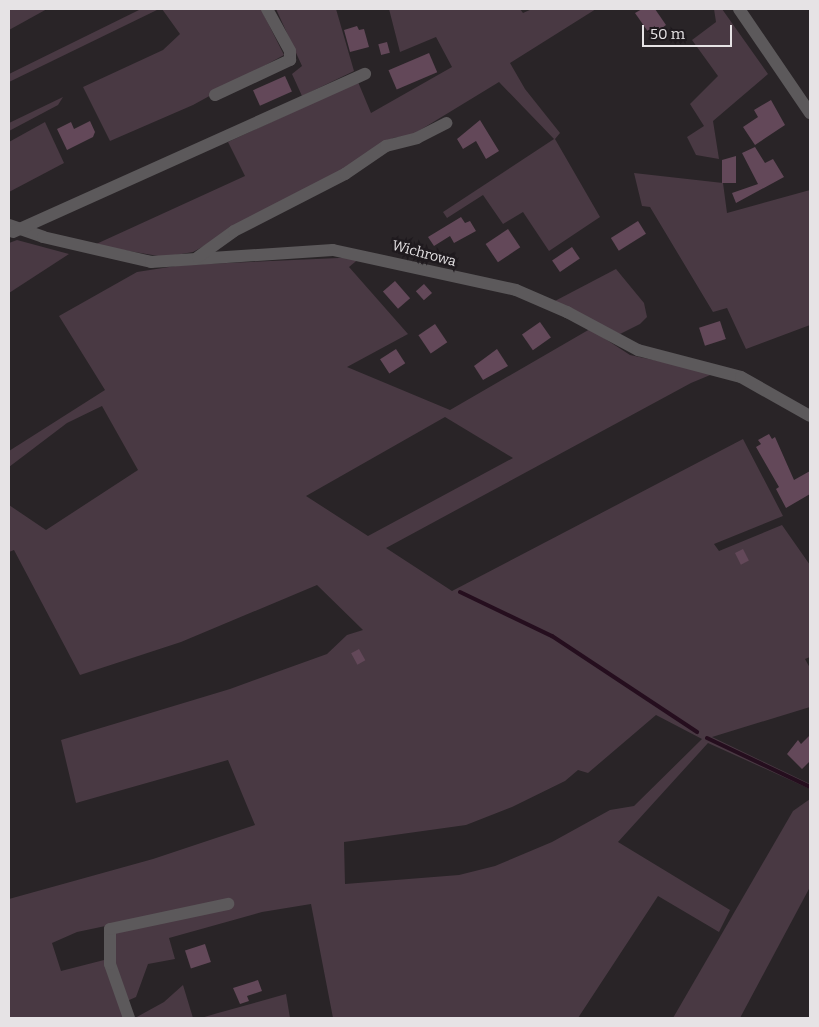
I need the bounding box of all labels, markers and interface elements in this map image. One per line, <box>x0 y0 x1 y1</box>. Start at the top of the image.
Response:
scale bar <box>644 15 734 47</box>
text: 50 m <box>650 25 685 43</box>
street label: Wichrowa <box>390 237 458 271</box>

